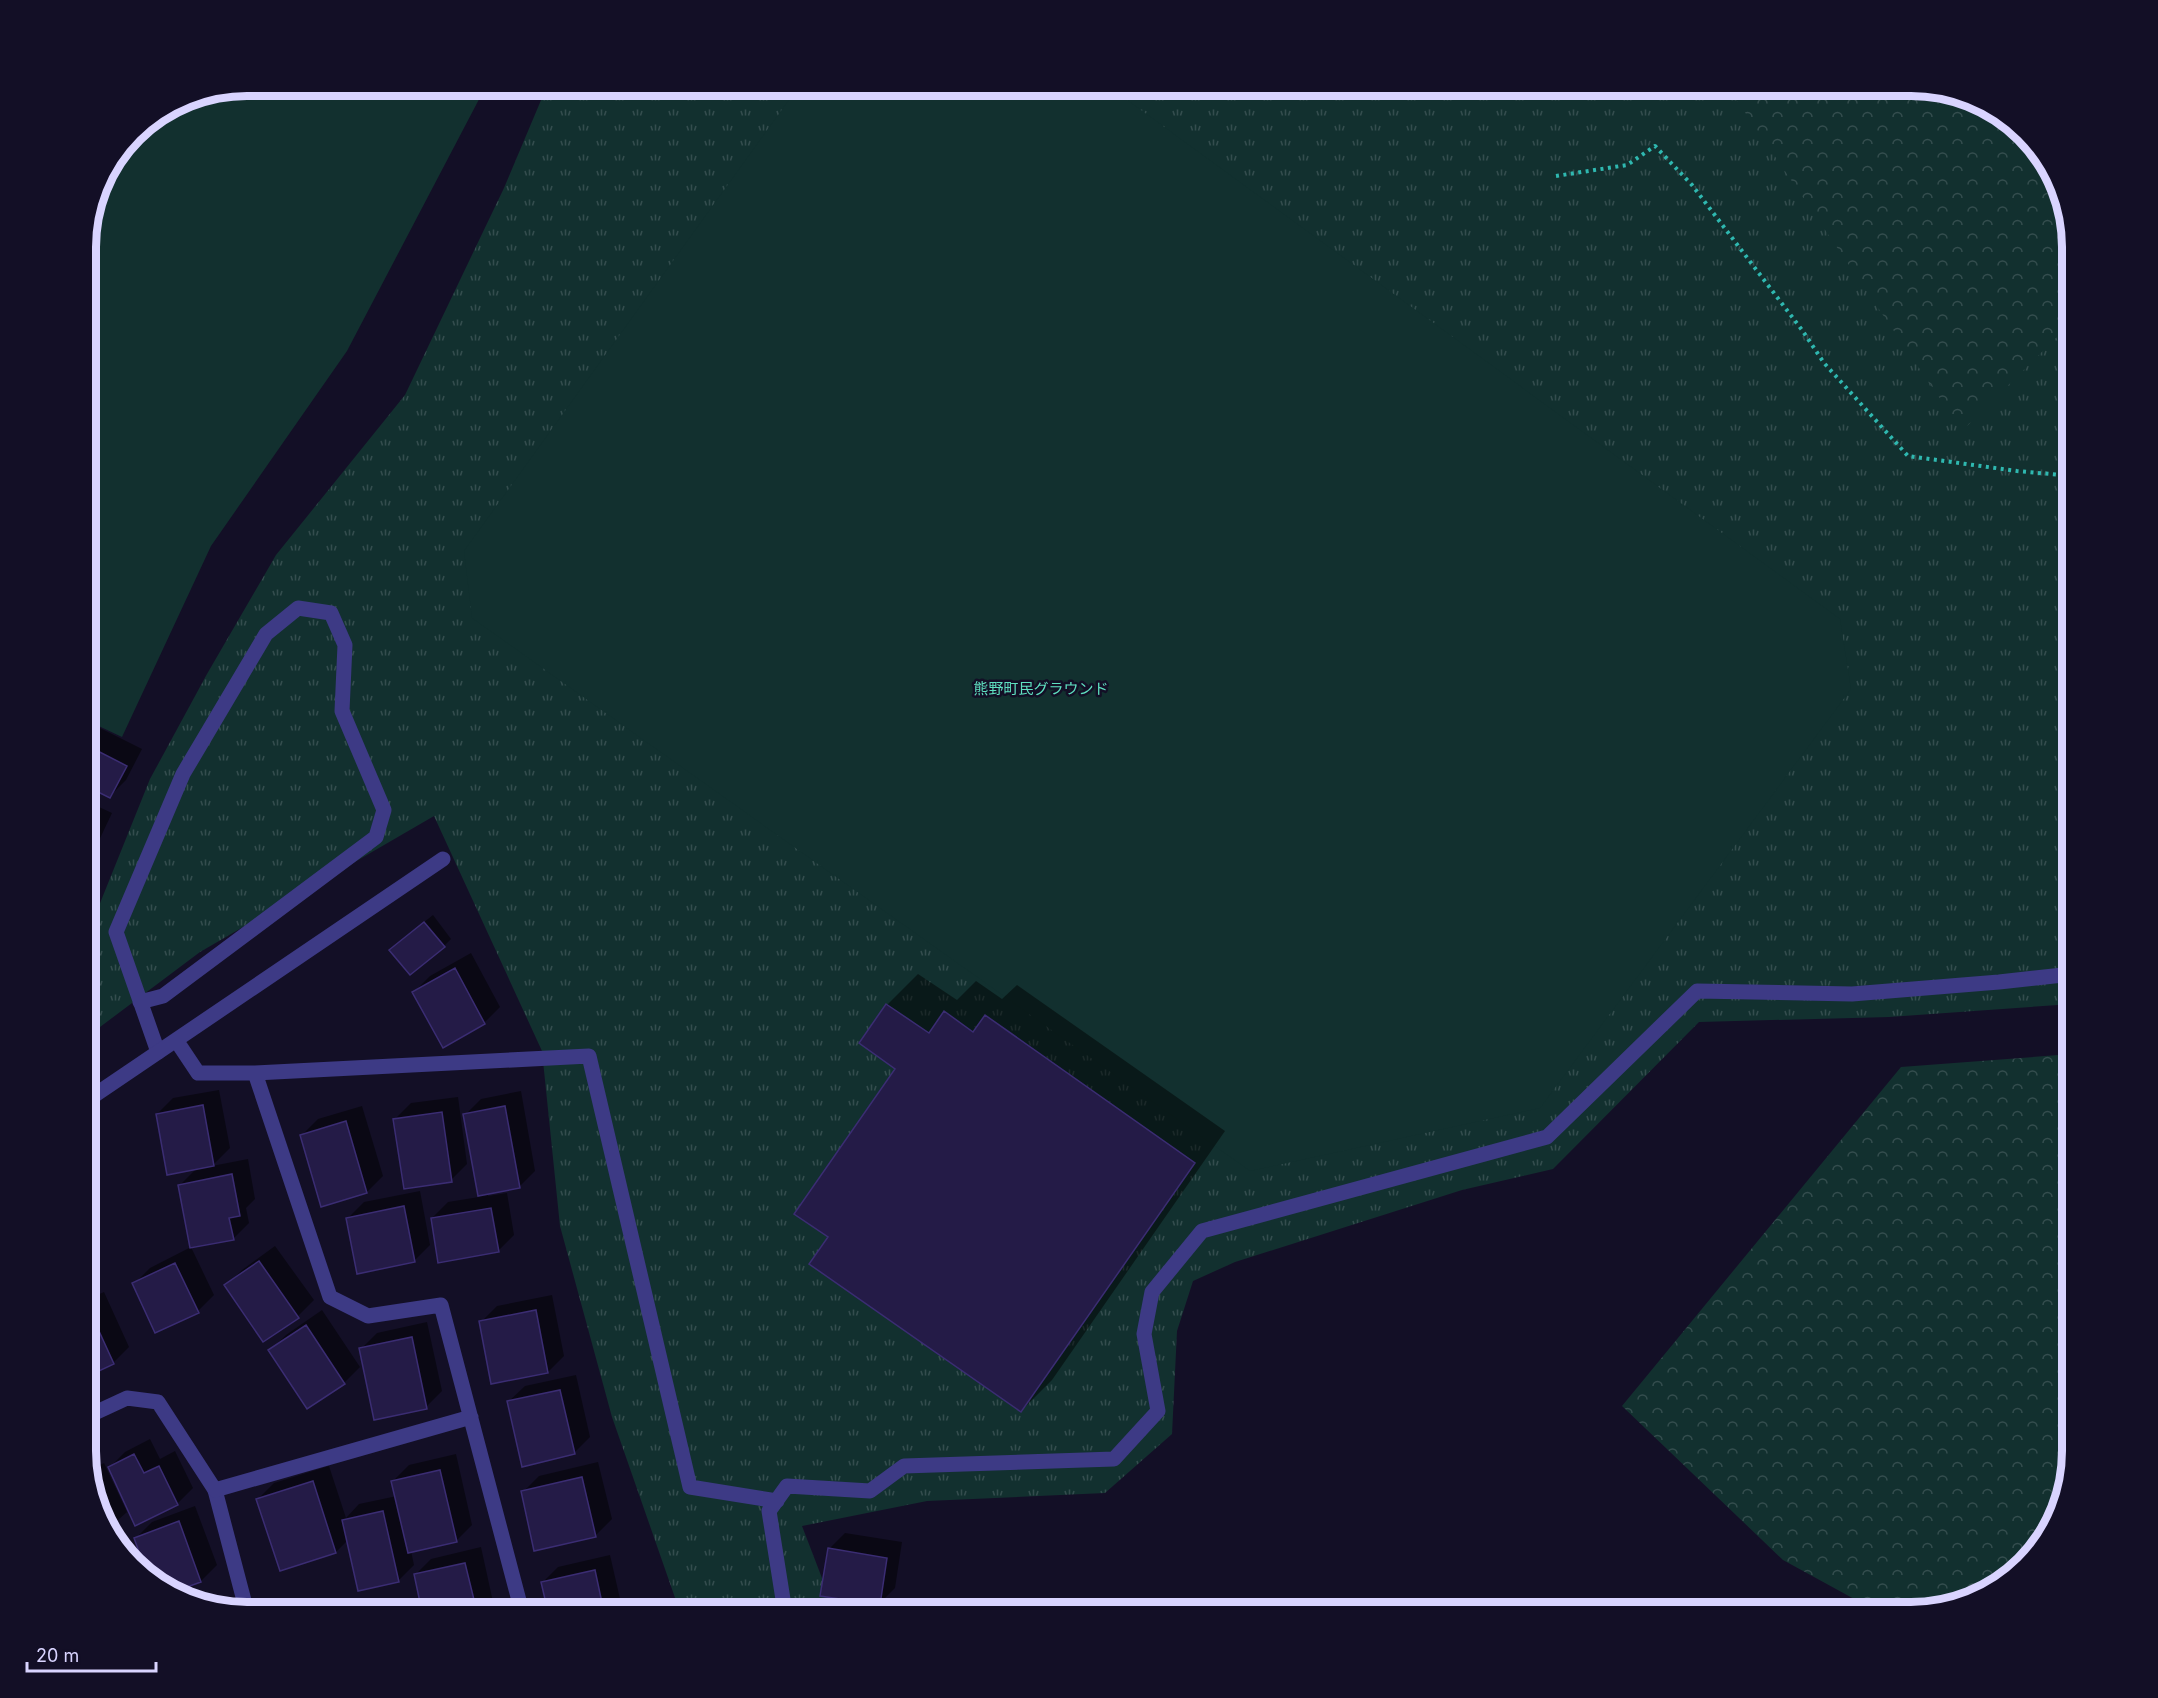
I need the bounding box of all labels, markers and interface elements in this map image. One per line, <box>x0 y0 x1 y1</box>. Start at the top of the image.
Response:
park label: 熊野町民グラウンド <box>973 679 1109 698</box>
scale bar <box>27 1635 156 1673</box>
text: 20 m <box>36 1645 79 1666</box>

